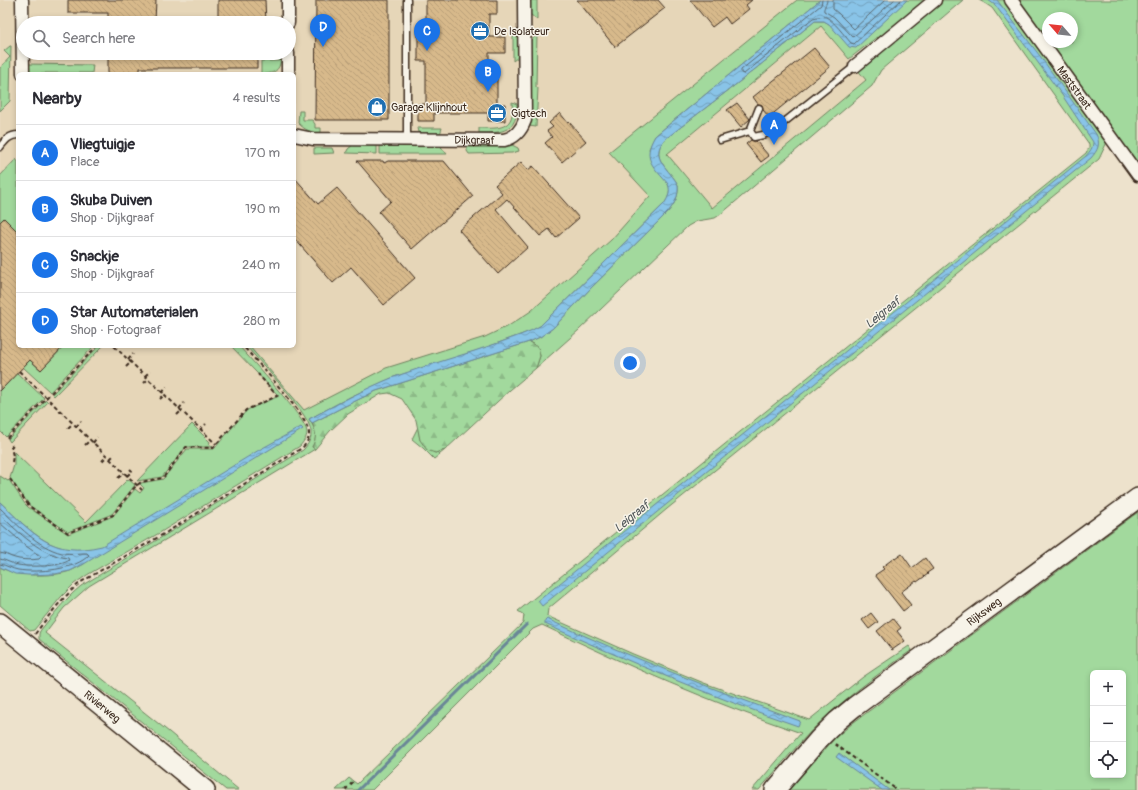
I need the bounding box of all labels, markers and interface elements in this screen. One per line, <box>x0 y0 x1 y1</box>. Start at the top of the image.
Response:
north arrow <box>1042 12 1078 48</box>
pin: D <box>310 14 336 47</box>
search box <box>16 16 296 60</box>
pin: C <box>414 18 440 51</box>
office icon: De Isolateur <box>469 20 491 42</box>
place label: De Isolateur <box>494 25 549 38</box>
icon: search <box>30 27 52 49</box>
text: Search here <box>62 29 135 48</box>
pin: B <box>475 59 501 92</box>
street label: Maststraat <box>1054 63 1095 112</box>
text: Nearby <box>32 88 81 109</box>
text: 4 results <box>233 90 280 106</box>
shop icon: Garage Klijnhout <box>366 96 388 118</box>
place label: Garage Klijnhout <box>391 101 468 114</box>
office icon: Gigtech <box>486 102 508 124</box>
place label: Gigtech <box>511 107 546 120</box>
pin: A <box>761 112 787 145</box>
street label: Dijkgraaf <box>454 133 495 146</box>
text: Vliegtuigje <box>70 135 135 154</box>
text: A <box>41 145 49 161</box>
text: 170 m <box>245 145 280 161</box>
text: Place <box>70 154 99 170</box>
text: Skuba Duiven <box>70 191 152 210</box>
text: B <box>41 201 49 217</box>
text: 190 m <box>245 201 280 217</box>
text: Shop · Dijkgraaf <box>70 210 155 226</box>
text: Snackje <box>70 247 119 266</box>
text: C <box>41 257 49 273</box>
text: 240 m <box>242 257 280 273</box>
text: Shop · Dijkgraaf <box>70 266 155 282</box>
water label: Leigraaf <box>862 293 905 332</box>
text: Star Automaterialen <box>70 303 198 322</box>
text: D <box>41 313 49 329</box>
text: 280 m <box>243 313 280 329</box>
text: Shop · Fotograaf <box>70 322 162 338</box>
your location <box>620 353 640 373</box>
water label: Leigraaf <box>611 497 654 536</box>
street label: Rijksweg <box>964 594 1004 628</box>
map controls <box>1090 670 1126 778</box>
button: + <box>1090 670 1126 706</box>
street label: Rivierweg <box>81 688 124 725</box>
button: − <box>1090 706 1126 742</box>
button: locate <box>1090 742 1126 778</box>

